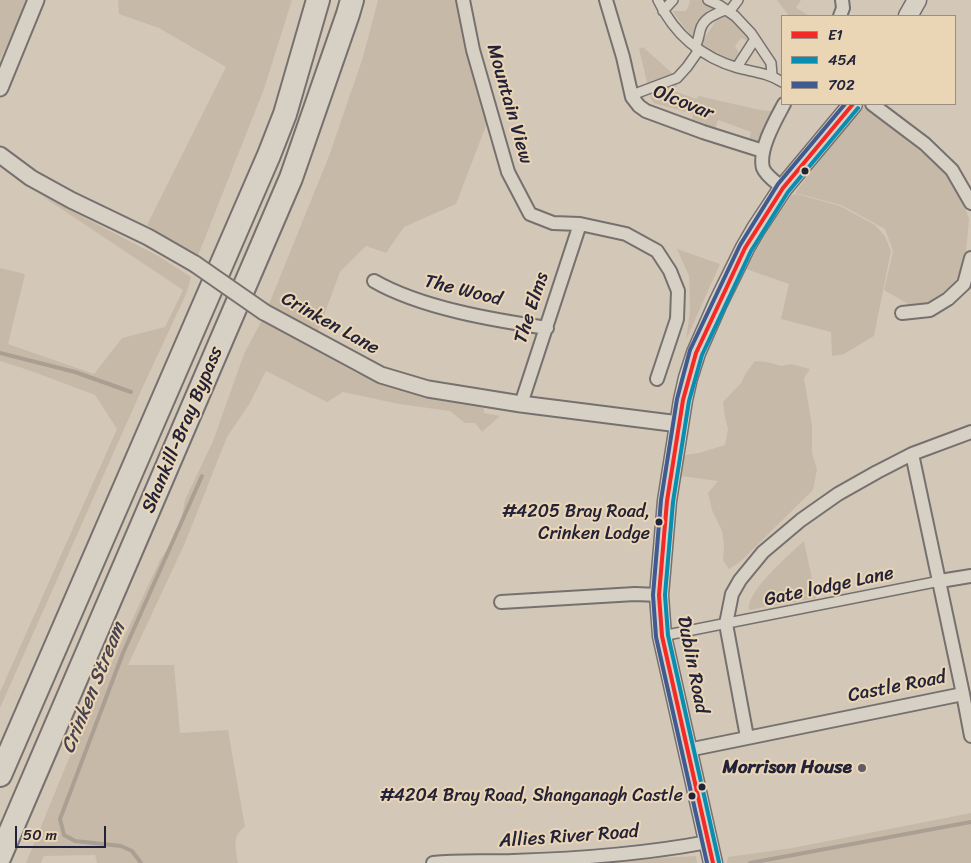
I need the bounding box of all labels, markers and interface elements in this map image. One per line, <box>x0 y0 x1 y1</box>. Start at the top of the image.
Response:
legend <box>781 15 956 105</box>
text: E1 <box>828 22 843 48</box>
street label: Mountain View <box>481 42 537 166</box>
text: 45A <box>828 47 856 73</box>
text: 702 <box>828 72 855 98</box>
street label: Olcovar <box>650 81 716 125</box>
unlabelled marker <box>800 166 810 176</box>
street label: The Elms <box>510 269 554 347</box>
street label: The Wood <box>422 270 504 312</box>
street label: Crinken Lane <box>277 288 383 360</box>
street label: Shankill-Bray Bypass <box>138 343 228 517</box>
place label: #4205 Bray Road, Crinken Lodge <box>501 501 650 544</box>
marker: #4205 Bray Road, Crinken Lodge <box>654 517 664 527</box>
street label: Gate lodge Lane <box>762 562 896 612</box>
street label: Dublin Road <box>671 614 713 716</box>
water label: Crinken Stream <box>57 619 131 757</box>
street label: Castle Road <box>846 666 948 708</box>
place label: Morrison House <box>722 757 852 779</box>
marker: Morrison House <box>856 762 868 774</box>
unlabelled marker <box>697 782 707 792</box>
place label: #4204 Bray Road, Shanganagh Castle <box>379 785 683 807</box>
marker: #4204 Bray Road, Shanganagh Castle <box>687 791 697 801</box>
scale bar <box>18 816 109 848</box>
street label: Allies River Road <box>498 821 640 853</box>
text: 50 m <box>23 822 57 848</box>

